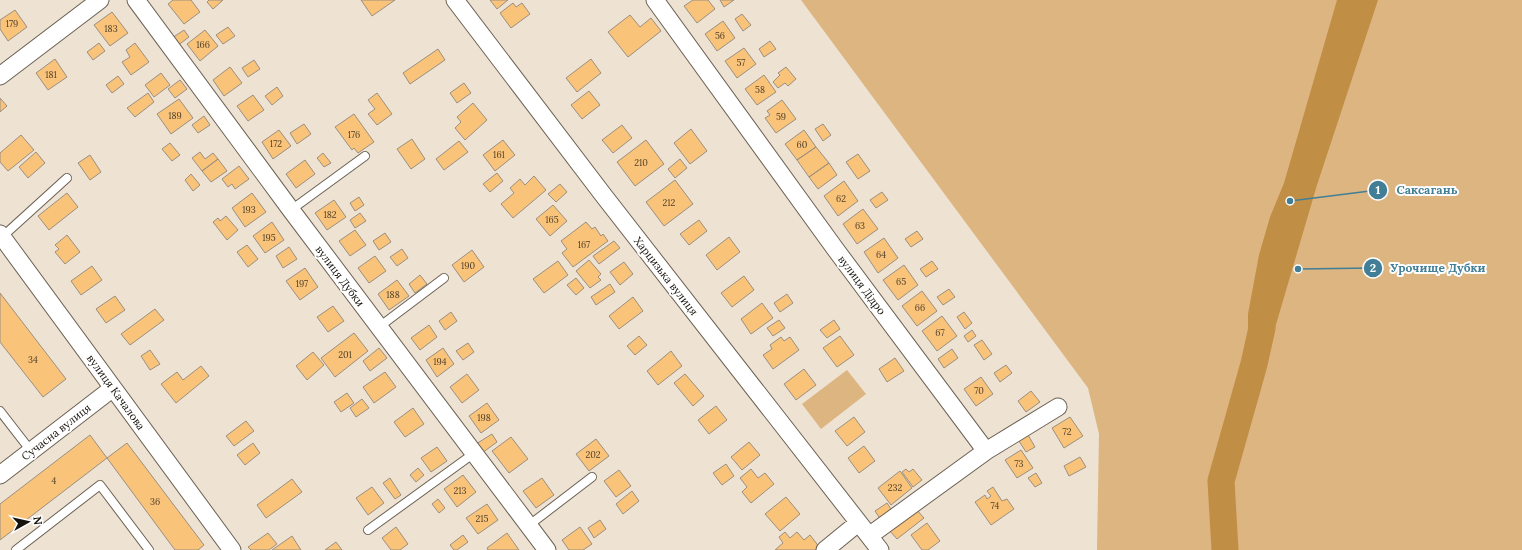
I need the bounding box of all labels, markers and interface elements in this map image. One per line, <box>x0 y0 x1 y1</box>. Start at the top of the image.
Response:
house number: 179 <box>6 18 18 29</box>
house number: 183 <box>104 23 118 34</box>
house number: 56 <box>715 30 725 41</box>
house number: 166 <box>196 39 210 50</box>
house number: 57 <box>736 57 746 68</box>
house number: 181 <box>45 69 57 80</box>
house number: 58 <box>755 84 765 95</box>
house number: 189 <box>168 110 182 121</box>
house number: 59 <box>776 111 786 122</box>
house number: 176 <box>348 129 360 140</box>
house number: 172 <box>270 138 282 149</box>
house number: 60 <box>797 139 808 150</box>
house number: 161 <box>493 149 505 160</box>
house number: 210 <box>634 157 648 168</box>
callout: Саксагань <box>1368 178 1465 202</box>
text: 1 <box>1376 182 1381 197</box>
text: Саксагань <box>1397 182 1458 197</box>
house number: 62 <box>836 193 846 204</box>
house number: 212 <box>663 197 676 208</box>
house number: 193 <box>242 204 256 215</box>
house number: 182 <box>323 209 337 220</box>
house number: 165 <box>545 214 559 225</box>
house number: 63 <box>855 220 865 231</box>
house number: 195 <box>262 232 276 243</box>
street label: Харцизька вулиця <box>631 234 701 318</box>
house number: 167 <box>578 239 590 250</box>
street label: вулиця Дубки <box>313 243 368 309</box>
house number: 64 <box>876 249 886 260</box>
street label: вулиця Дідро <box>835 253 889 317</box>
callout: Урочище Дубки <box>1363 256 1494 280</box>
house number: 190 <box>461 260 475 271</box>
text: 2 <box>1370 260 1376 275</box>
text: Урочище Дубки <box>1390 260 1486 275</box>
house number: 65 <box>896 276 906 287</box>
house number: 197 <box>296 278 308 289</box>
house number: 188 <box>386 289 400 300</box>
house number: 66 <box>915 302 925 313</box>
house number: 67 <box>935 327 945 338</box>
house number: 201 <box>338 349 352 360</box>
street label: вулиця Качалова <box>84 352 148 433</box>
house number: 34 <box>28 354 38 365</box>
house number: 194 <box>433 356 447 367</box>
house number: 70 <box>974 385 984 396</box>
street label: Сучасна вулиця <box>18 401 94 463</box>
house number: 198 <box>477 412 491 423</box>
house number: 72 <box>1063 426 1072 437</box>
house number: 202 <box>585 449 601 460</box>
house number: 73 <box>1014 458 1024 469</box>
house number: 4 <box>52 475 57 486</box>
house number: 232 <box>888 482 902 493</box>
house number: 213 <box>453 485 467 496</box>
house number: 36 <box>150 496 160 507</box>
house number: 74 <box>991 500 1000 511</box>
north arrow <box>8 502 48 542</box>
house number: 215 <box>475 513 489 524</box>
text: N <box>30 515 45 526</box>

